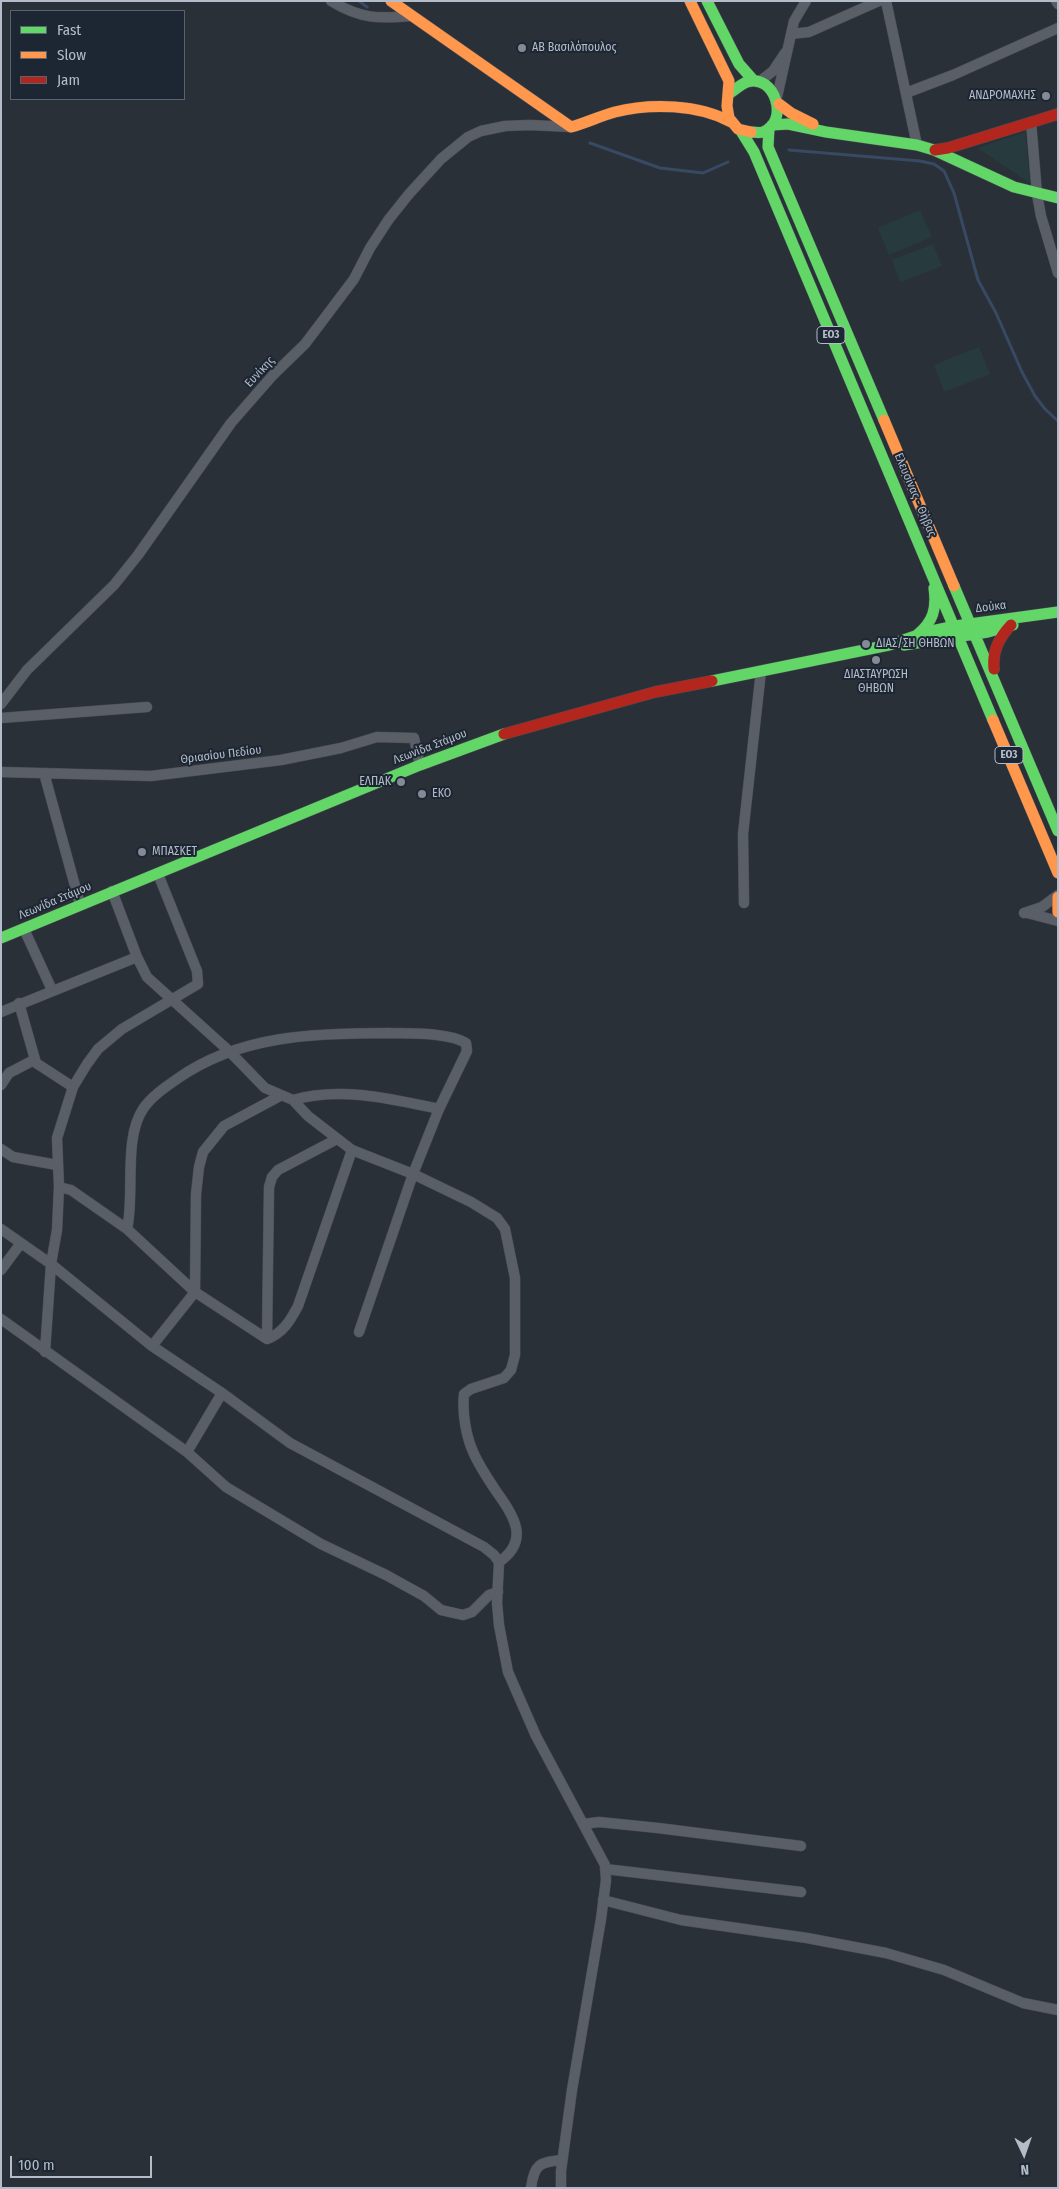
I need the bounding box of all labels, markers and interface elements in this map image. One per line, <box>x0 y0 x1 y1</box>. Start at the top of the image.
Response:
legend <box>10 10 185 100</box>
text: Fast <box>57 21 81 39</box>
place label: ΑΒ Βασιλόπουλος <box>532 41 617 55</box>
marker: ΑΒ Βασιλόπουλος <box>516 42 528 54</box>
text: Slow <box>57 46 86 64</box>
text: Jam <box>57 71 80 89</box>
place label: ΑΝΔΡΟΜΑΧΗΣ <box>969 89 1036 103</box>
marker: ΑΝΔΡΟΜΑΧΗΣ <box>1040 90 1052 102</box>
road number: ΕΟ3 <box>817 326 845 344</box>
street label: Ευνίκης <box>242 354 278 390</box>
street label: Ελευσίνας - Θήβας <box>891 451 939 539</box>
street label: Δούκα <box>975 598 1007 616</box>
place label: ΔΙΑΣ/ΣΗ ΘΗΒΩΝ <box>876 637 955 651</box>
marker: ΔΙΑΣ/ΣΗ ΘΗΒΩΝ <box>860 638 872 650</box>
marker: ΔΙΑΣΤΑΥΡΩΣΗ ΘΗΒΩΝ <box>870 654 882 666</box>
place label: ΔΙΑΣΤΑΥΡΩΣΗ ΘΗΒΩΝ <box>844 668 908 696</box>
street label: Λεωνίδα Στάμου <box>391 726 469 768</box>
street label: Θριασίου Πεδίου <box>180 743 262 767</box>
road number: ΕΟ3 <box>995 746 1023 764</box>
place label: ΕΛΠΑΚ <box>359 775 391 789</box>
marker: ΕΛΠΑΚ <box>395 776 407 788</box>
place label: EKO <box>432 787 451 801</box>
marker: EKO <box>416 788 428 800</box>
place label: ΜΠΑΣΚΕΤ <box>152 845 197 859</box>
marker: ΜΠΑΣΚΕΤ <box>136 846 148 858</box>
street label: Λεωνίδα Στάμου <box>16 879 94 923</box>
north arrow <box>999 2129 1049 2179</box>
scale bar <box>12 2146 155 2178</box>
text: 100 m <box>18 2156 55 2174</box>
text: N <box>1020 2161 1029 2178</box>

